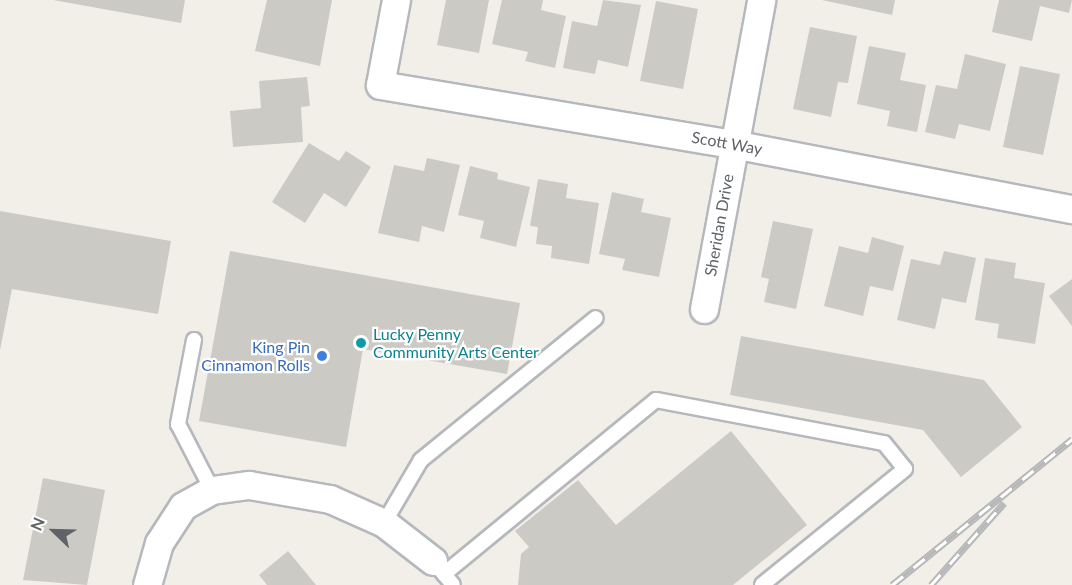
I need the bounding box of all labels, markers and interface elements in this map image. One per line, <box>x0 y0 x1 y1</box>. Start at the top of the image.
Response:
street label: Scott Way <box>690 127 764 159</box>
street label: Sheridan Drive <box>701 172 737 278</box>
place label: Lucky Penny Community Arts Center <box>373 324 540 362</box>
marker: Lucky Penny Community Arts Center <box>354 336 368 350</box>
place label: King Pin Cinnamon Rolls <box>201 337 310 375</box>
marker: King Pin Cinnamon Rolls <box>315 349 329 363</box>
north arrow <box>24 501 84 561</box>
text: N <box>26 514 48 533</box>

